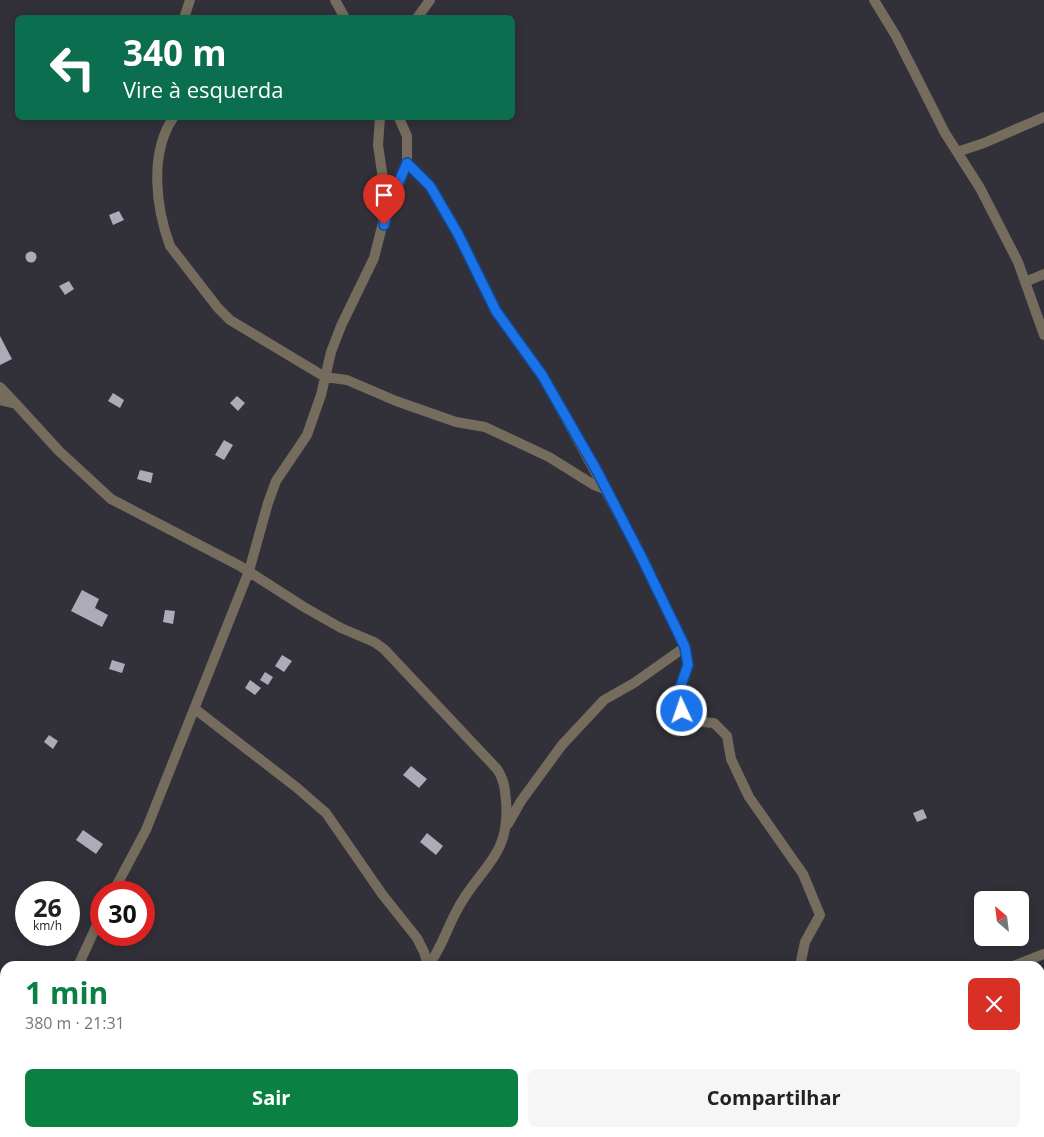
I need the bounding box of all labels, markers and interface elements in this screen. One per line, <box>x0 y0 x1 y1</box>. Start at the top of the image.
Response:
text: 340 m <box>123 29 227 76</box>
icon: left <box>40 35 105 100</box>
text: Vire à esquerda <box>123 74 284 104</box>
pin <box>363 174 405 225</box>
icon: arrive <box>370 181 398 209</box>
position arrow <box>655 684 707 736</box>
speed limit sign: 30 <box>90 881 155 946</box>
text: 26 <box>33 890 62 924</box>
north arrow <box>974 891 1029 946</box>
map controls <box>974 891 1029 946</box>
text: km/h <box>33 917 62 934</box>
text: 1 min <box>25 972 108 1013</box>
button: close <box>968 978 1020 1030</box>
text: 380 m · 21:31 <box>25 1012 125 1034</box>
button: Sair <box>25 1069 518 1127</box>
button: Compartilhar <box>528 1069 1020 1127</box>

